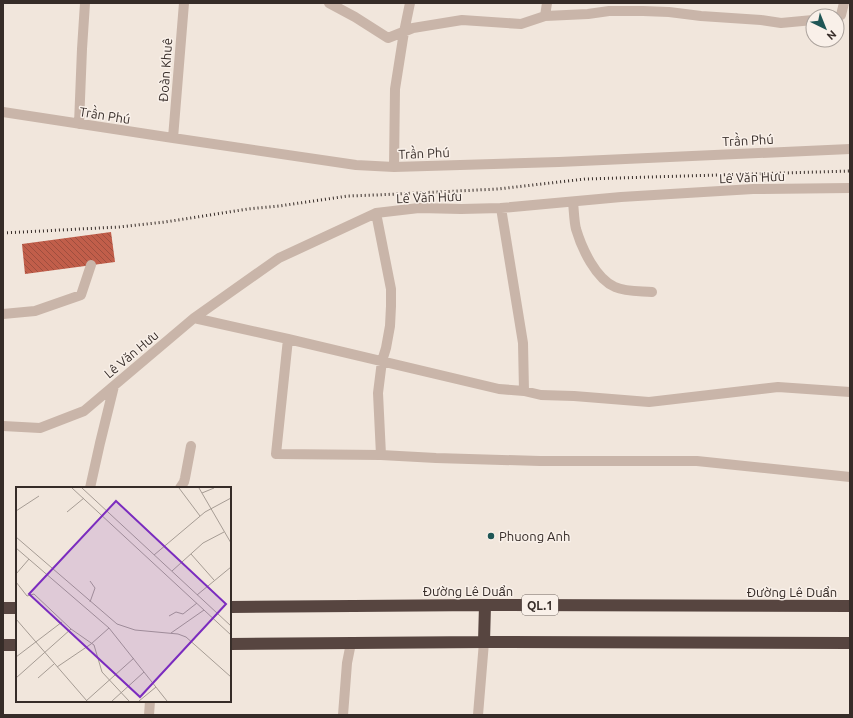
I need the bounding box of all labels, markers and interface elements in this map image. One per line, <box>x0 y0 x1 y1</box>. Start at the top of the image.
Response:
north arrow <box>805 8 845 48</box>
text: N <box>825 28 839 43</box>
street label: Đoàn Khuê <box>156 38 174 102</box>
street label: Trần Phú <box>79 102 132 126</box>
street label: Trần Phú <box>722 129 774 148</box>
street label: Trần Phú <box>398 143 450 161</box>
street label: Lê Văn Hưu <box>719 169 785 185</box>
street label: Lê Văn Hưu <box>396 189 462 205</box>
street label: Lê Văn Hưu <box>101 327 161 381</box>
inset map <box>16 487 231 702</box>
place label: Phuong Anh <box>499 529 570 543</box>
marker: Phuong Anh <box>486 531 496 541</box>
street label: Đường Lê Duẩn <box>423 584 513 598</box>
street label: Đường Lê Duẩn <box>747 585 837 599</box>
road number: QL.1 <box>522 595 558 615</box>

